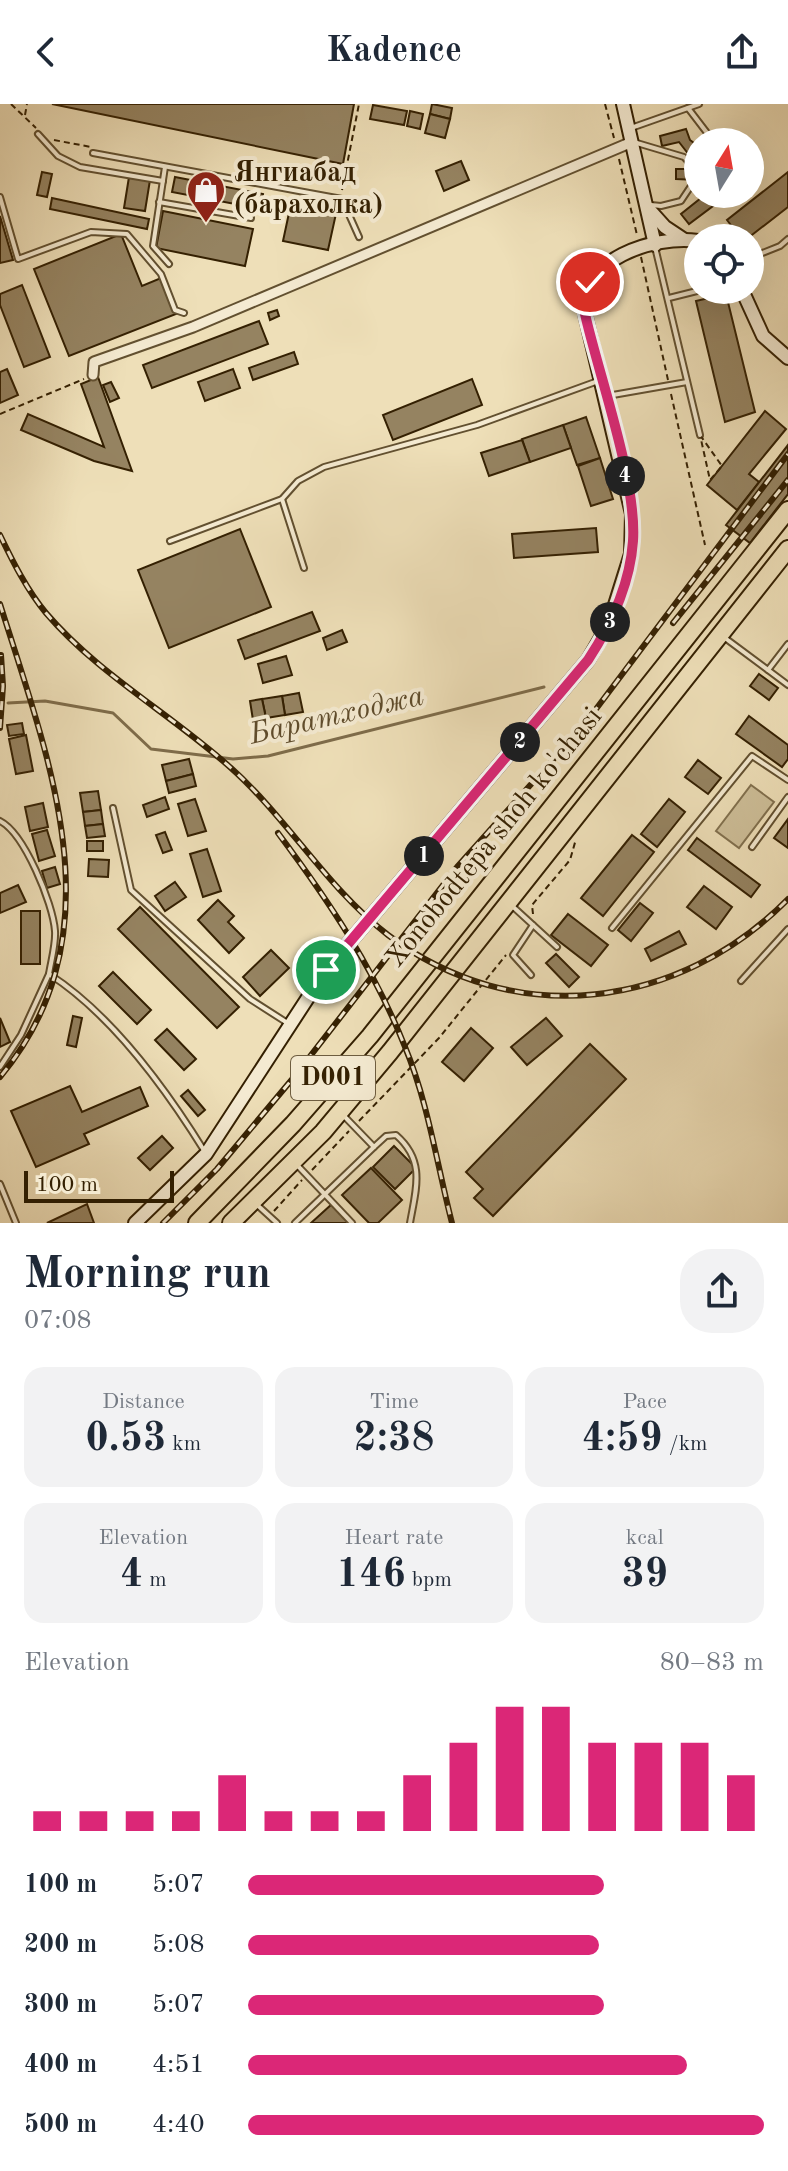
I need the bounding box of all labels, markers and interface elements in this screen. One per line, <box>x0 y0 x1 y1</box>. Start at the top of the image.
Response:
icon: back <box>24 30 68 74</box>
icon: share <box>720 30 764 74</box>
text: Kadence <box>326 34 462 70</box>
north arrow <box>684 128 764 208</box>
map controls <box>684 128 764 304</box>
place label: Янгиабад (барахолка) <box>234 160 383 220</box>
shop icon: Янгиабад (барахолка) <box>185 169 227 224</box>
button: locate <box>684 224 764 304</box>
pin <box>556 248 624 316</box>
icon: check <box>568 260 612 304</box>
pin: 4 <box>605 456 645 496</box>
text: 4 <box>619 465 631 487</box>
pin: 3 <box>590 602 630 642</box>
text: 3 <box>604 611 616 633</box>
water label: Баратходжа <box>246 681 427 751</box>
street label: Xonobodtepa shoh ko'chasi <box>382 703 608 973</box>
pin: 2 <box>500 722 540 762</box>
text: 2 <box>514 731 526 753</box>
pin: 1 <box>404 836 444 876</box>
text: 1 <box>418 845 430 867</box>
pin <box>292 936 360 1004</box>
icon: arrive <box>304 948 348 992</box>
road number: D001 <box>291 1056 375 1100</box>
scale bar <box>24 1167 174 1203</box>
text: 100 m <box>36 1174 98 1196</box>
button: share <box>680 1249 764 1333</box>
text: Morning run <box>24 1253 271 1297</box>
text: 07:08 <box>24 1308 92 1334</box>
text: Distance <box>102 1391 185 1413</box>
text: Time <box>369 1391 419 1413</box>
text: Pace <box>622 1391 667 1413</box>
text: 0.53 <box>85 1420 166 1460</box>
text: 2:38 <box>354 1420 434 1460</box>
text: 4:59 <box>582 1420 663 1460</box>
text: km <box>166 1433 201 1455</box>
text: /km <box>663 1433 708 1455</box>
text: Elevation <box>99 1527 188 1549</box>
text: Heart rate <box>345 1527 443 1549</box>
text: kcal <box>626 1527 664 1549</box>
text: 4 <box>120 1556 143 1596</box>
text: 146 <box>336 1556 406 1596</box>
text: 39 <box>621 1556 668 1596</box>
text: m <box>143 1569 167 1591</box>
text: bpm <box>406 1569 452 1591</box>
text: Elevation <box>24 1650 130 1676</box>
text: 80–83 m <box>660 1650 764 1676</box>
text: 100 m <box>24 1872 97 1898</box>
text: 5:07 <box>152 1872 205 1898</box>
text: 200 m <box>24 1932 97 1958</box>
text: 5:08 <box>152 1932 205 1958</box>
text: 300 m <box>24 1992 97 2018</box>
text: 5:07 <box>152 1992 205 2018</box>
text: 400 m <box>24 2052 97 2078</box>
text: 4:51 <box>152 2052 205 2078</box>
text: 500 m <box>24 2112 97 2138</box>
text: 4:40 <box>152 2112 205 2138</box>

